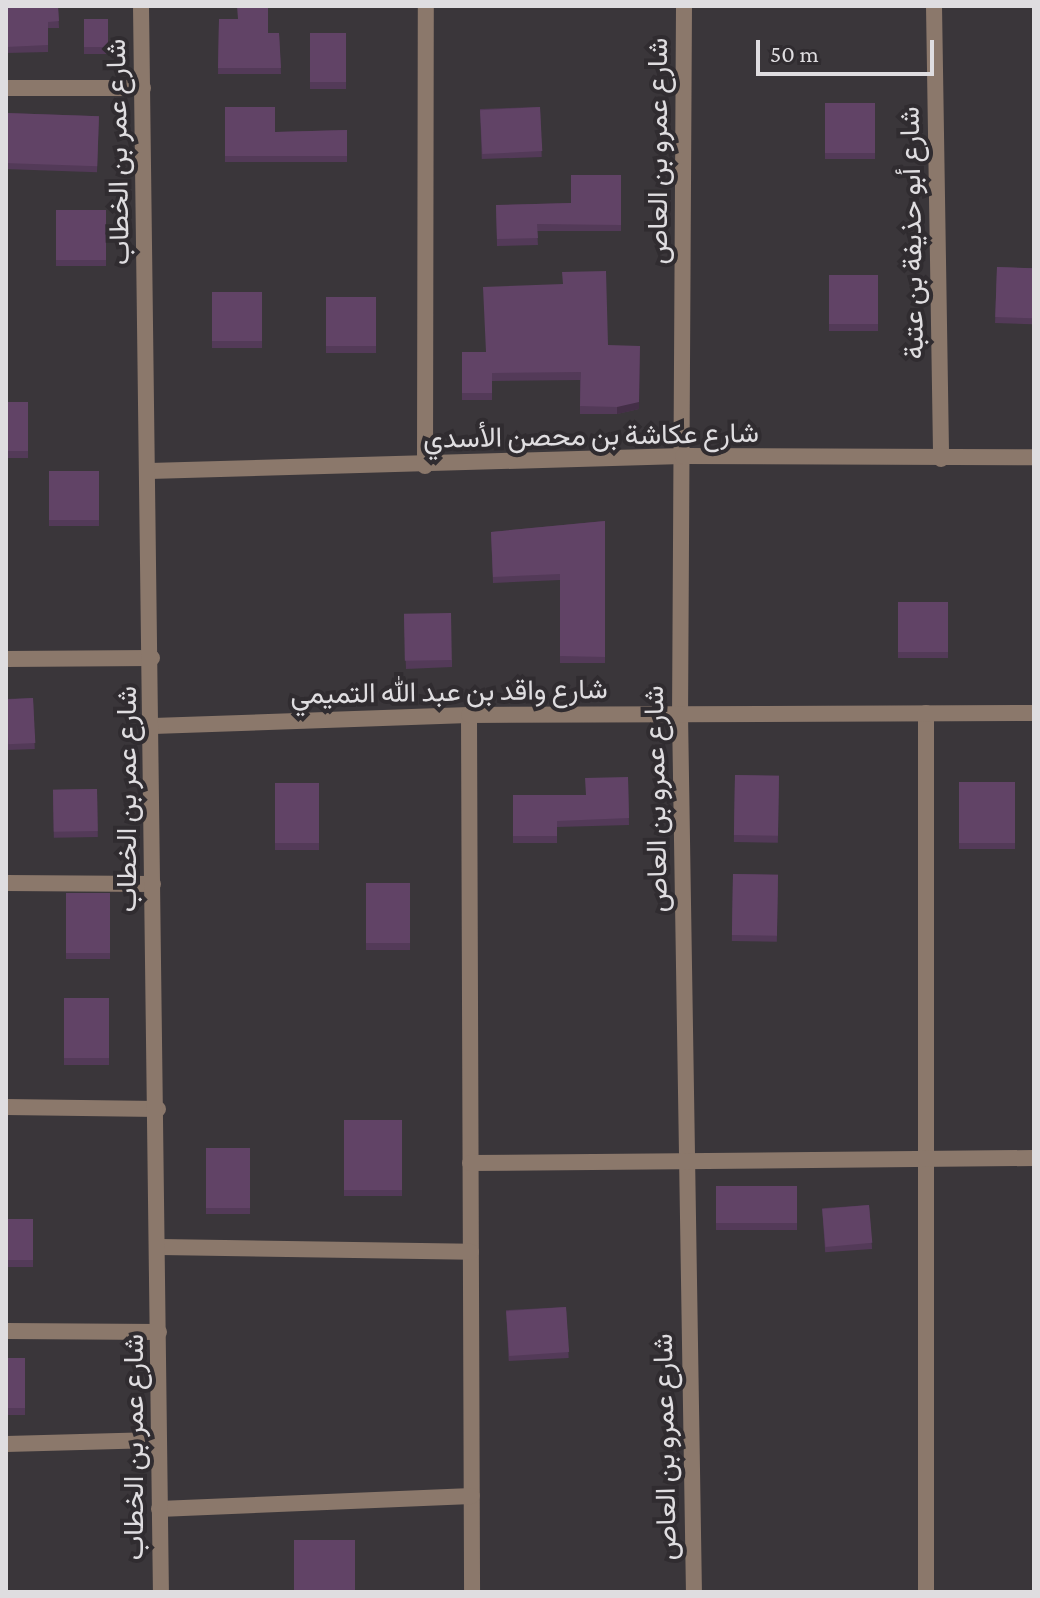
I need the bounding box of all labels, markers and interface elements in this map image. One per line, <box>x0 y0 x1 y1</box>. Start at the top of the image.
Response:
scale bar <box>760 24 938 74</box>
street label: شارع عمرو بن العاص <box>641 38 675 264</box>
street label: شارع عمر بن الخطاب <box>99 39 137 265</box>
text: 50 m <box>770 40 819 67</box>
street label: شارع أبو حذيفة بن عتبة <box>893 106 931 360</box>
street label: شارع عكاشة بن محصن الأسدي <box>423 416 759 456</box>
street label: شارع واقد بن عبد الله التميمي <box>290 672 608 712</box>
street label: شارع عمرو بن العاص <box>637 685 675 913</box>
street label: شارع عمر بن الخطاب <box>110 686 144 912</box>
street label: شارع عمرو بن العاص <box>646 1333 684 1561</box>
street label: شارع عمر بن الخطاب <box>117 1334 151 1560</box>

